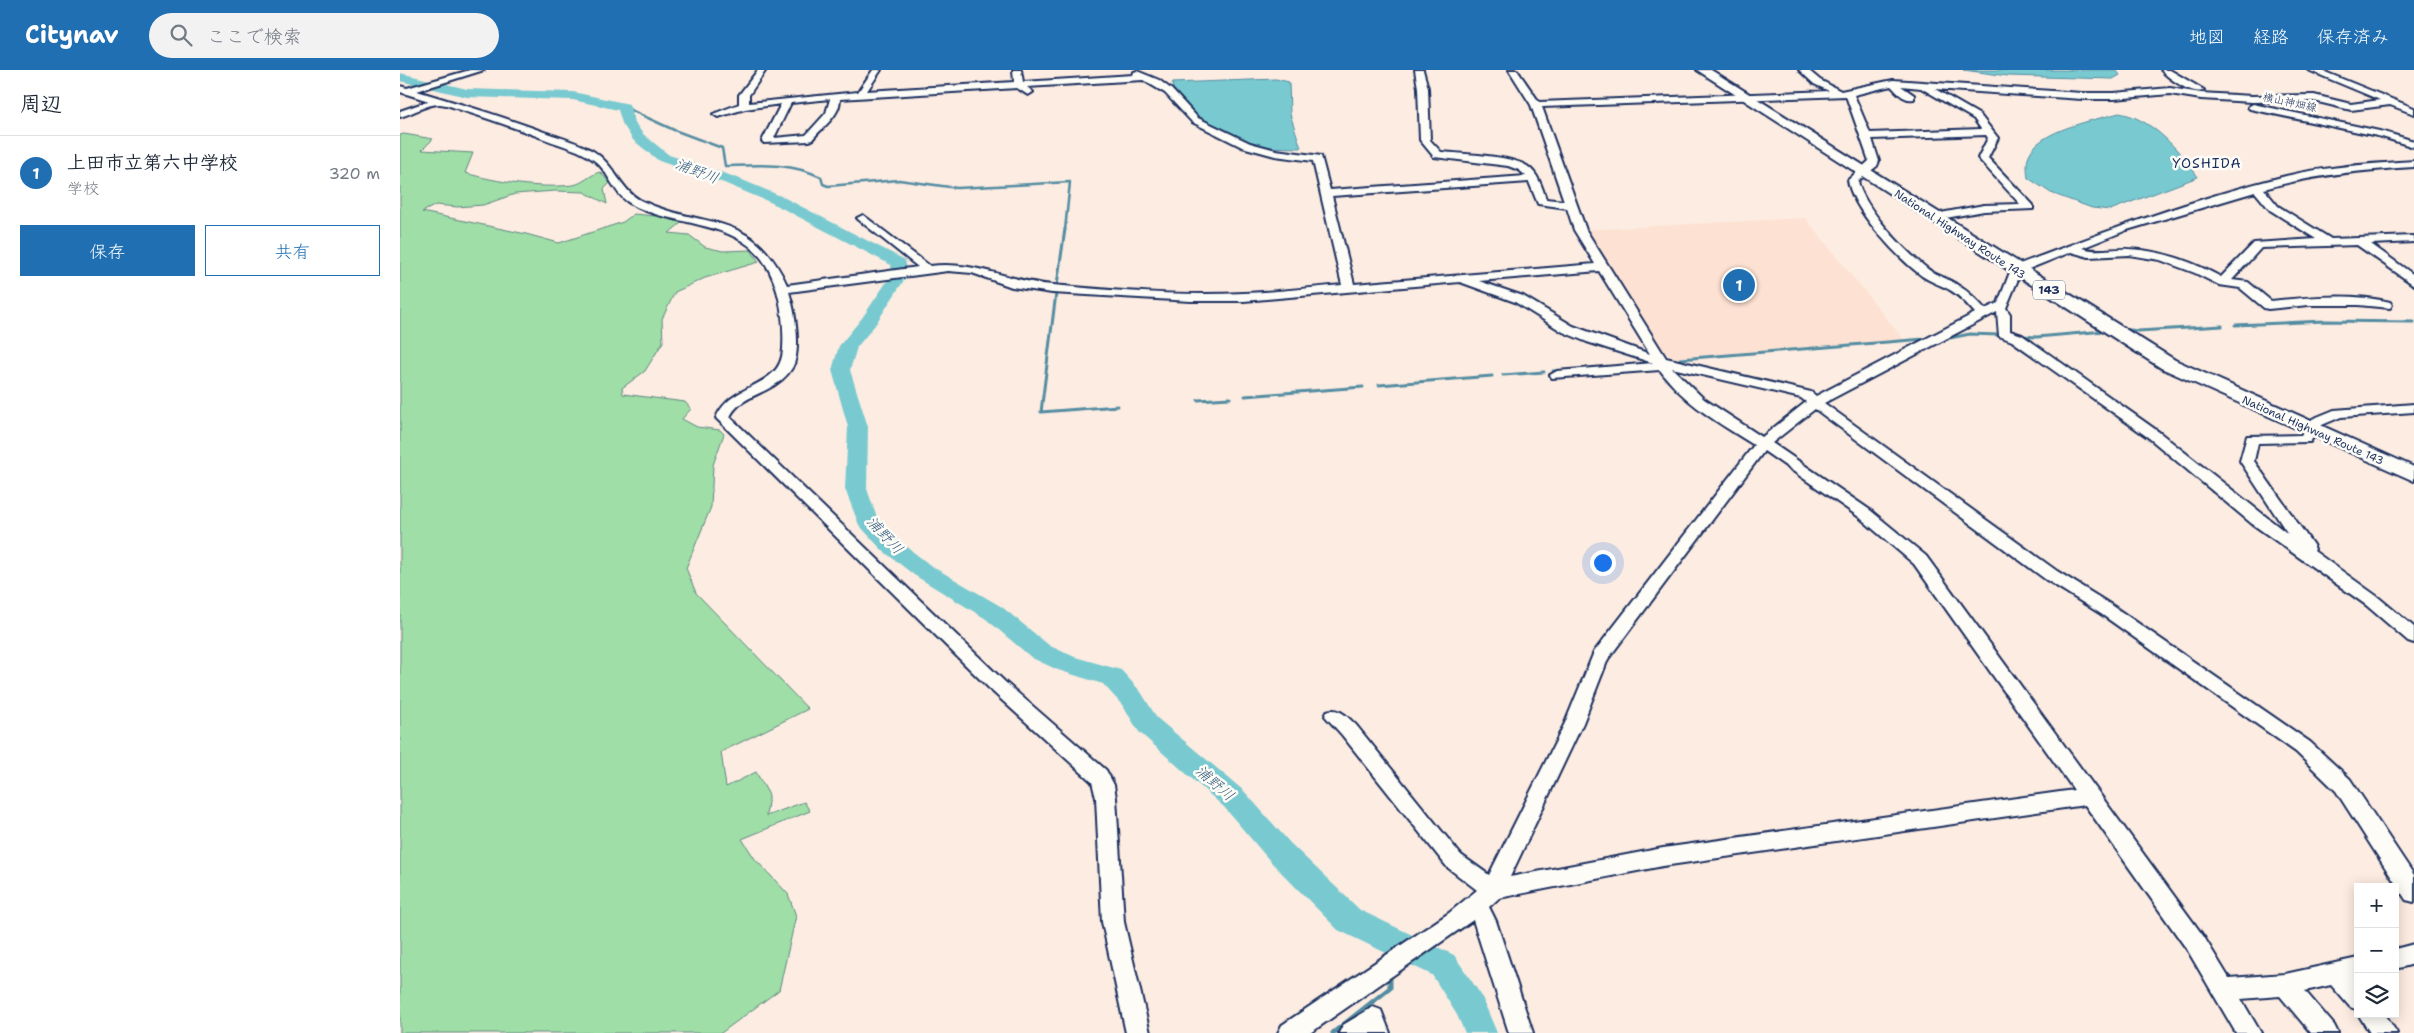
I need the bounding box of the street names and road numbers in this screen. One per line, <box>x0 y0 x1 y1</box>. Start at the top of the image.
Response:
street label: 横山神畑線 <box>2261 89 2318 116</box>
street label: National Highway Route 143 <box>1891 186 2028 283</box>
road number: 143 <box>2033 280 2065 300</box>
street label: National Highway Route 143 <box>2240 392 2386 469</box>

